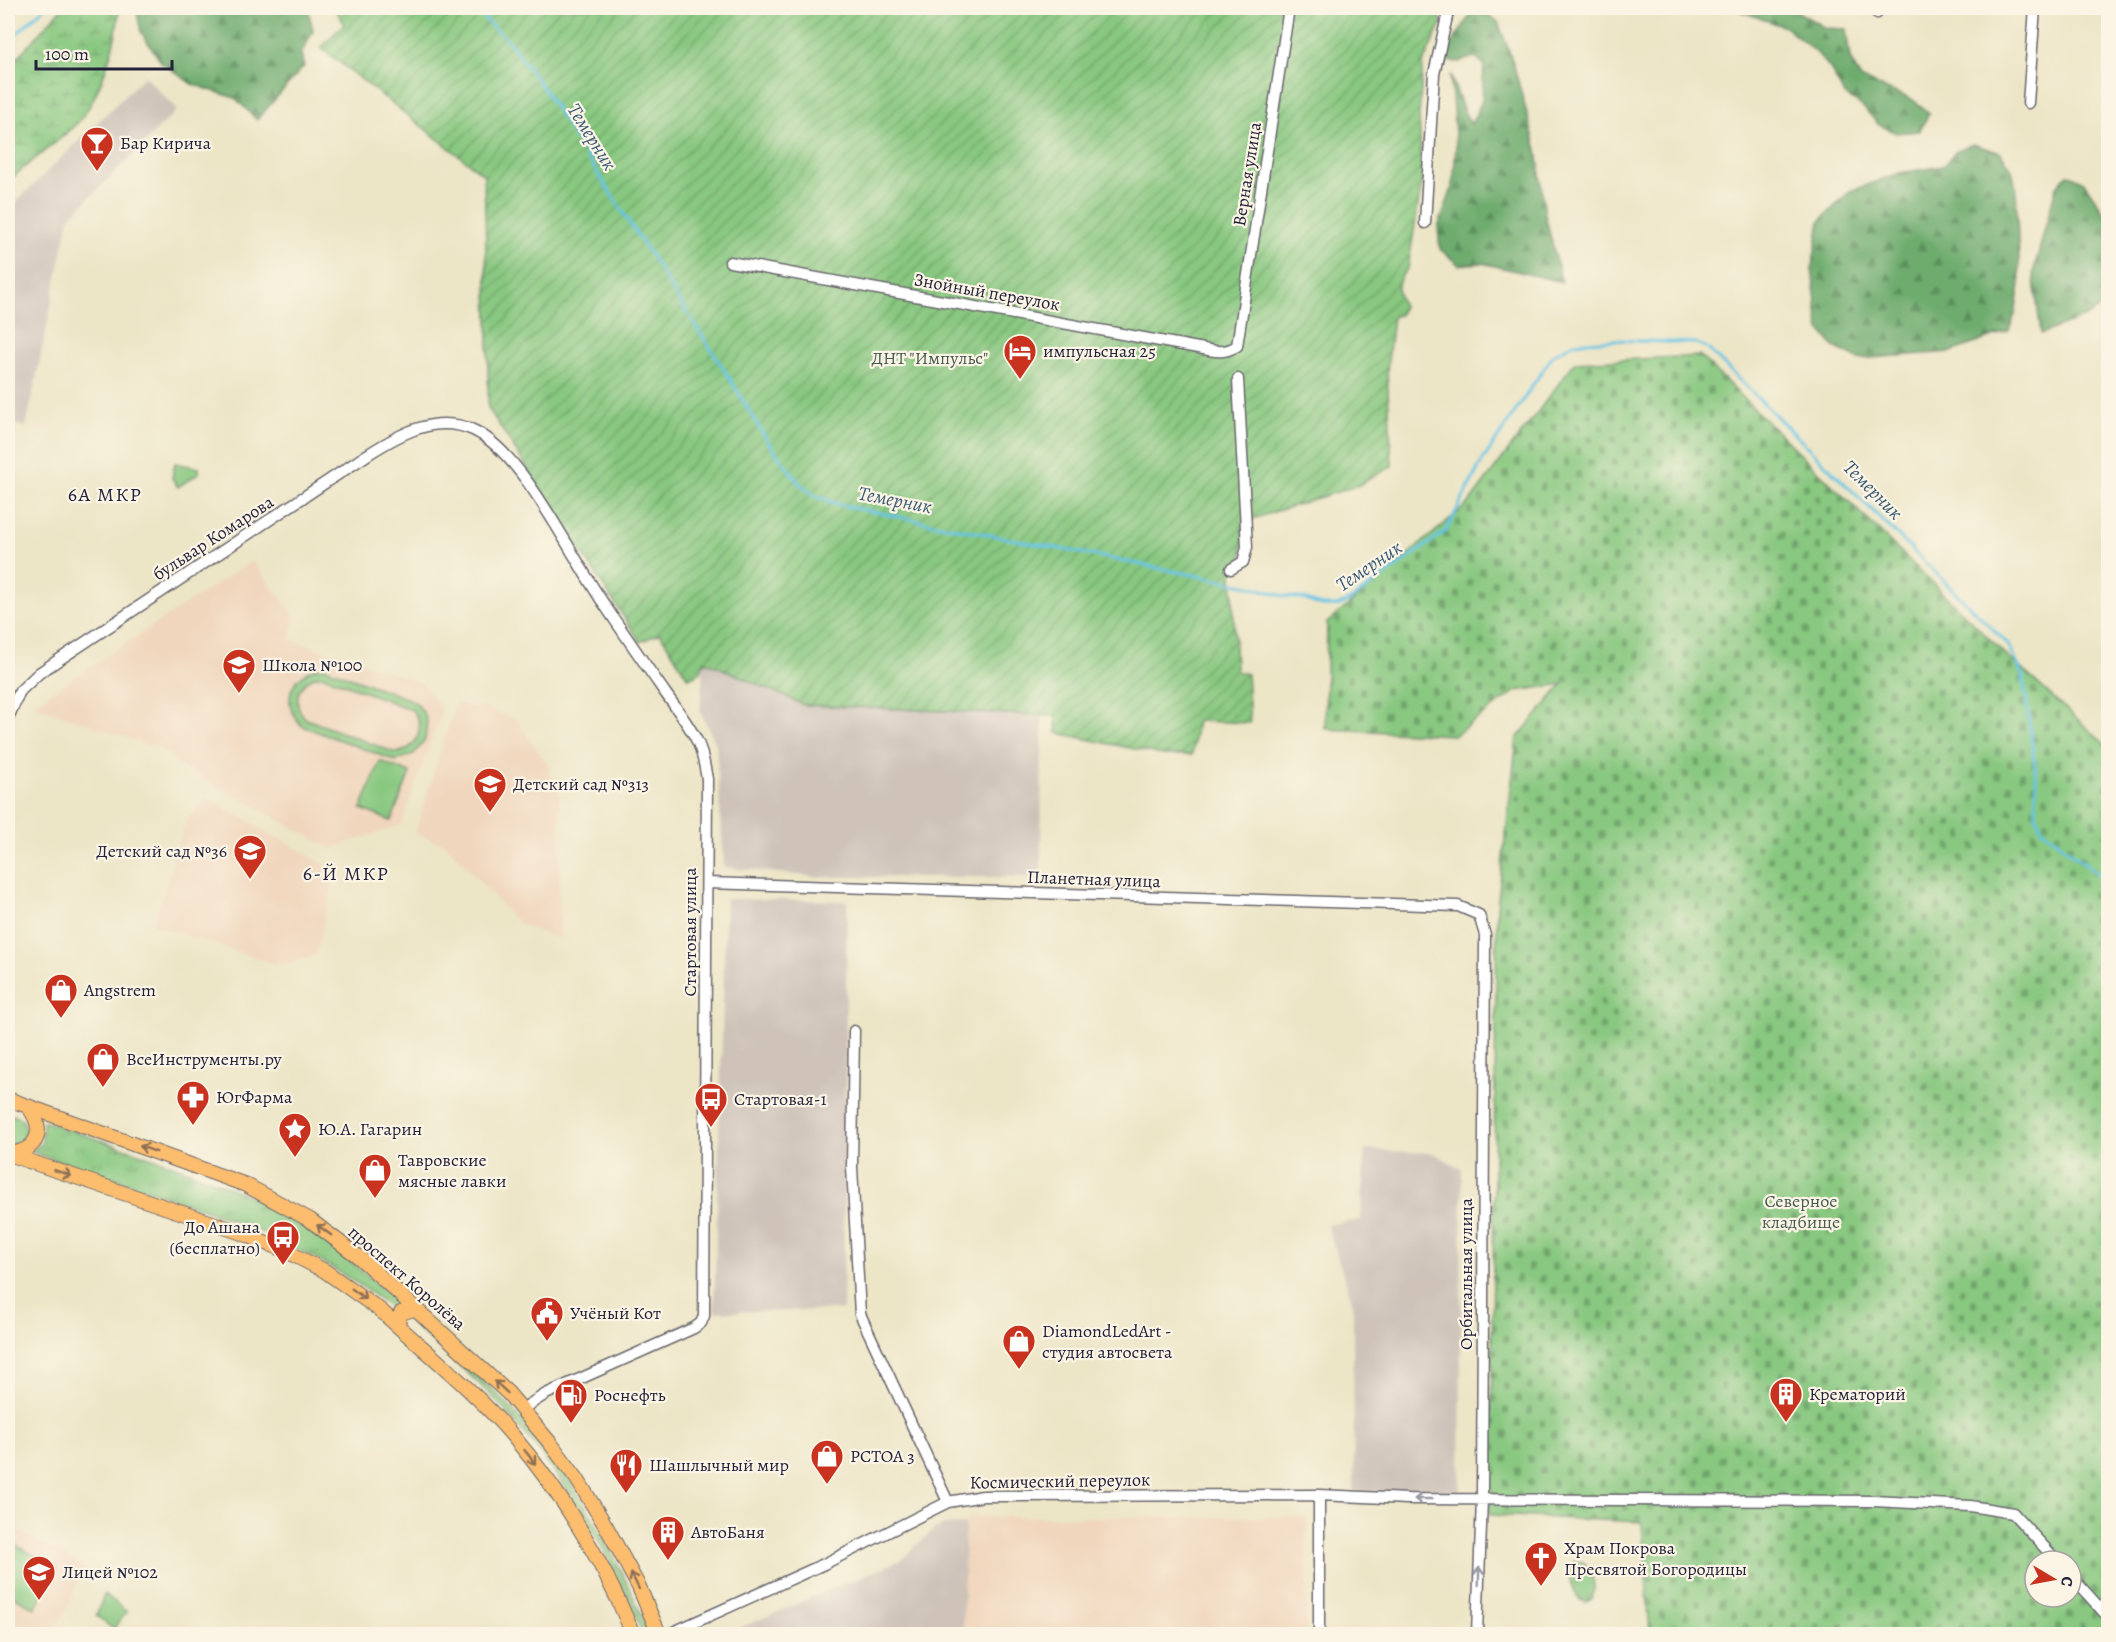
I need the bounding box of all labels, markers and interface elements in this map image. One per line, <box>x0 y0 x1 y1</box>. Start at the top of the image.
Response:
scale bar <box>36 33 172 71</box>
text: 100 m <box>45 42 89 66</box>
water label: Темерник <box>561 98 623 176</box>
street label: Верная улица <box>1227 119 1267 228</box>
bar icon: Бар Кирича <box>79 125 115 172</box>
place label: Бар Кирича <box>120 131 212 155</box>
street label: Знойный переулок <box>912 267 1062 317</box>
hotel icon: импульсная 25 <box>1002 333 1038 380</box>
place label: импульсная 25 <box>1043 339 1156 363</box>
park label: ДНТ "Импульс" <box>872 346 988 370</box>
water label: Темерник <box>1837 454 1909 526</box>
water label: Темерник <box>856 480 934 520</box>
district label: 6А МКР <box>68 481 142 508</box>
street label: бульвар Комарова <box>148 489 279 586</box>
water label: Темерник <box>1331 534 1407 598</box>
school or university icon: Школа №100 <box>221 647 257 694</box>
place label: Школа №100 <box>262 653 362 677</box>
school or university icon: Детский сад №313 <box>472 766 508 813</box>
place label: Детский сад №313 <box>513 772 649 796</box>
school or university icon: Детский сад №36 <box>232 833 268 880</box>
place label: Детский сад №36 <box>96 839 227 863</box>
district label: 6-Й МКР <box>303 860 389 887</box>
street label: Планетная улица <box>1027 865 1162 893</box>
street label: Стартовая улица <box>678 867 702 997</box>
shop icon: Angstrem <box>43 972 79 1019</box>
place label: Angstrem <box>83 978 156 1002</box>
shop icon: ВсеИнструменты.ру <box>85 1041 121 1088</box>
place label: ВсеИнструменты.ру <box>126 1047 283 1071</box>
pharmacy icon: ЮгФарма <box>175 1079 211 1126</box>
bus stop icon: Стартовая-1 <box>693 1081 729 1128</box>
place label: ЮгФарма <box>216 1085 293 1109</box>
place label: Стартовая-1 <box>734 1087 827 1111</box>
place icon: Ю.А. Гагарин <box>277 1111 313 1158</box>
place label: Ю.А. Гагарин <box>318 1117 422 1141</box>
one-way arrow <box>139 1142 157 1153</box>
place label: Тавровские мясные лавки <box>398 1148 507 1193</box>
shop icon: Тавровские мясные лавки <box>357 1152 393 1199</box>
one-way arrow <box>53 1168 72 1179</box>
park label: Северное кладбище <box>1762 1189 1840 1234</box>
street label: Орбитальная улица <box>1454 1197 1478 1350</box>
place label: До Ашана (бесплатно) <box>170 1215 261 1260</box>
bus stop icon: До Ашана (бесплатно) <box>265 1219 301 1266</box>
street label: проспект Королёва <box>343 1220 471 1336</box>
one-way arrow <box>316 1224 332 1236</box>
one-way arrow <box>350 1287 366 1300</box>
public building icon: Учёный Кот <box>529 1295 565 1342</box>
place label: Учёный Кот <box>570 1301 661 1325</box>
place label: DiamondLedArt - студия автосвета <box>1042 1319 1173 1364</box>
shop icon: DiamondLedArt - студия автосвета <box>1001 1323 1037 1370</box>
building icon: Крематорий <box>1768 1376 1804 1423</box>
fuel station icon: Роснефть <box>553 1377 589 1424</box>
one-way arrow <box>494 1380 509 1394</box>
place label: Крематорий <box>1809 1382 1906 1406</box>
place label: Роснефть <box>594 1383 666 1407</box>
shop icon: РСТОА 3 <box>809 1438 845 1485</box>
place label: РСТОА 3 <box>850 1444 915 1468</box>
restaurant icon: Шашлычный мир <box>608 1447 644 1494</box>
one-way arrow <box>523 1449 536 1465</box>
place label: Шашлычный мир <box>649 1453 789 1477</box>
street label: Космический переулок <box>969 1467 1151 1495</box>
one-way arrow <box>1414 1493 1434 1505</box>
building icon: АвтоБаня <box>650 1514 686 1561</box>
place label: АвтоБаня <box>690 1520 765 1544</box>
place label: Храм Покрова Пресвятой Богородицы <box>1564 1536 1747 1581</box>
church icon: Храм Покрова Пресвятой Богородицы <box>1523 1540 1559 1587</box>
north arrow <box>2023 1549 2083 1609</box>
school or university icon: Лицей №102 <box>21 1554 57 1601</box>
place label: Лицей №102 <box>62 1560 158 1584</box>
one-way arrow <box>1473 1567 1485 1587</box>
one-way arrow <box>629 1572 641 1590</box>
text: С <box>2055 1575 2078 1588</box>

